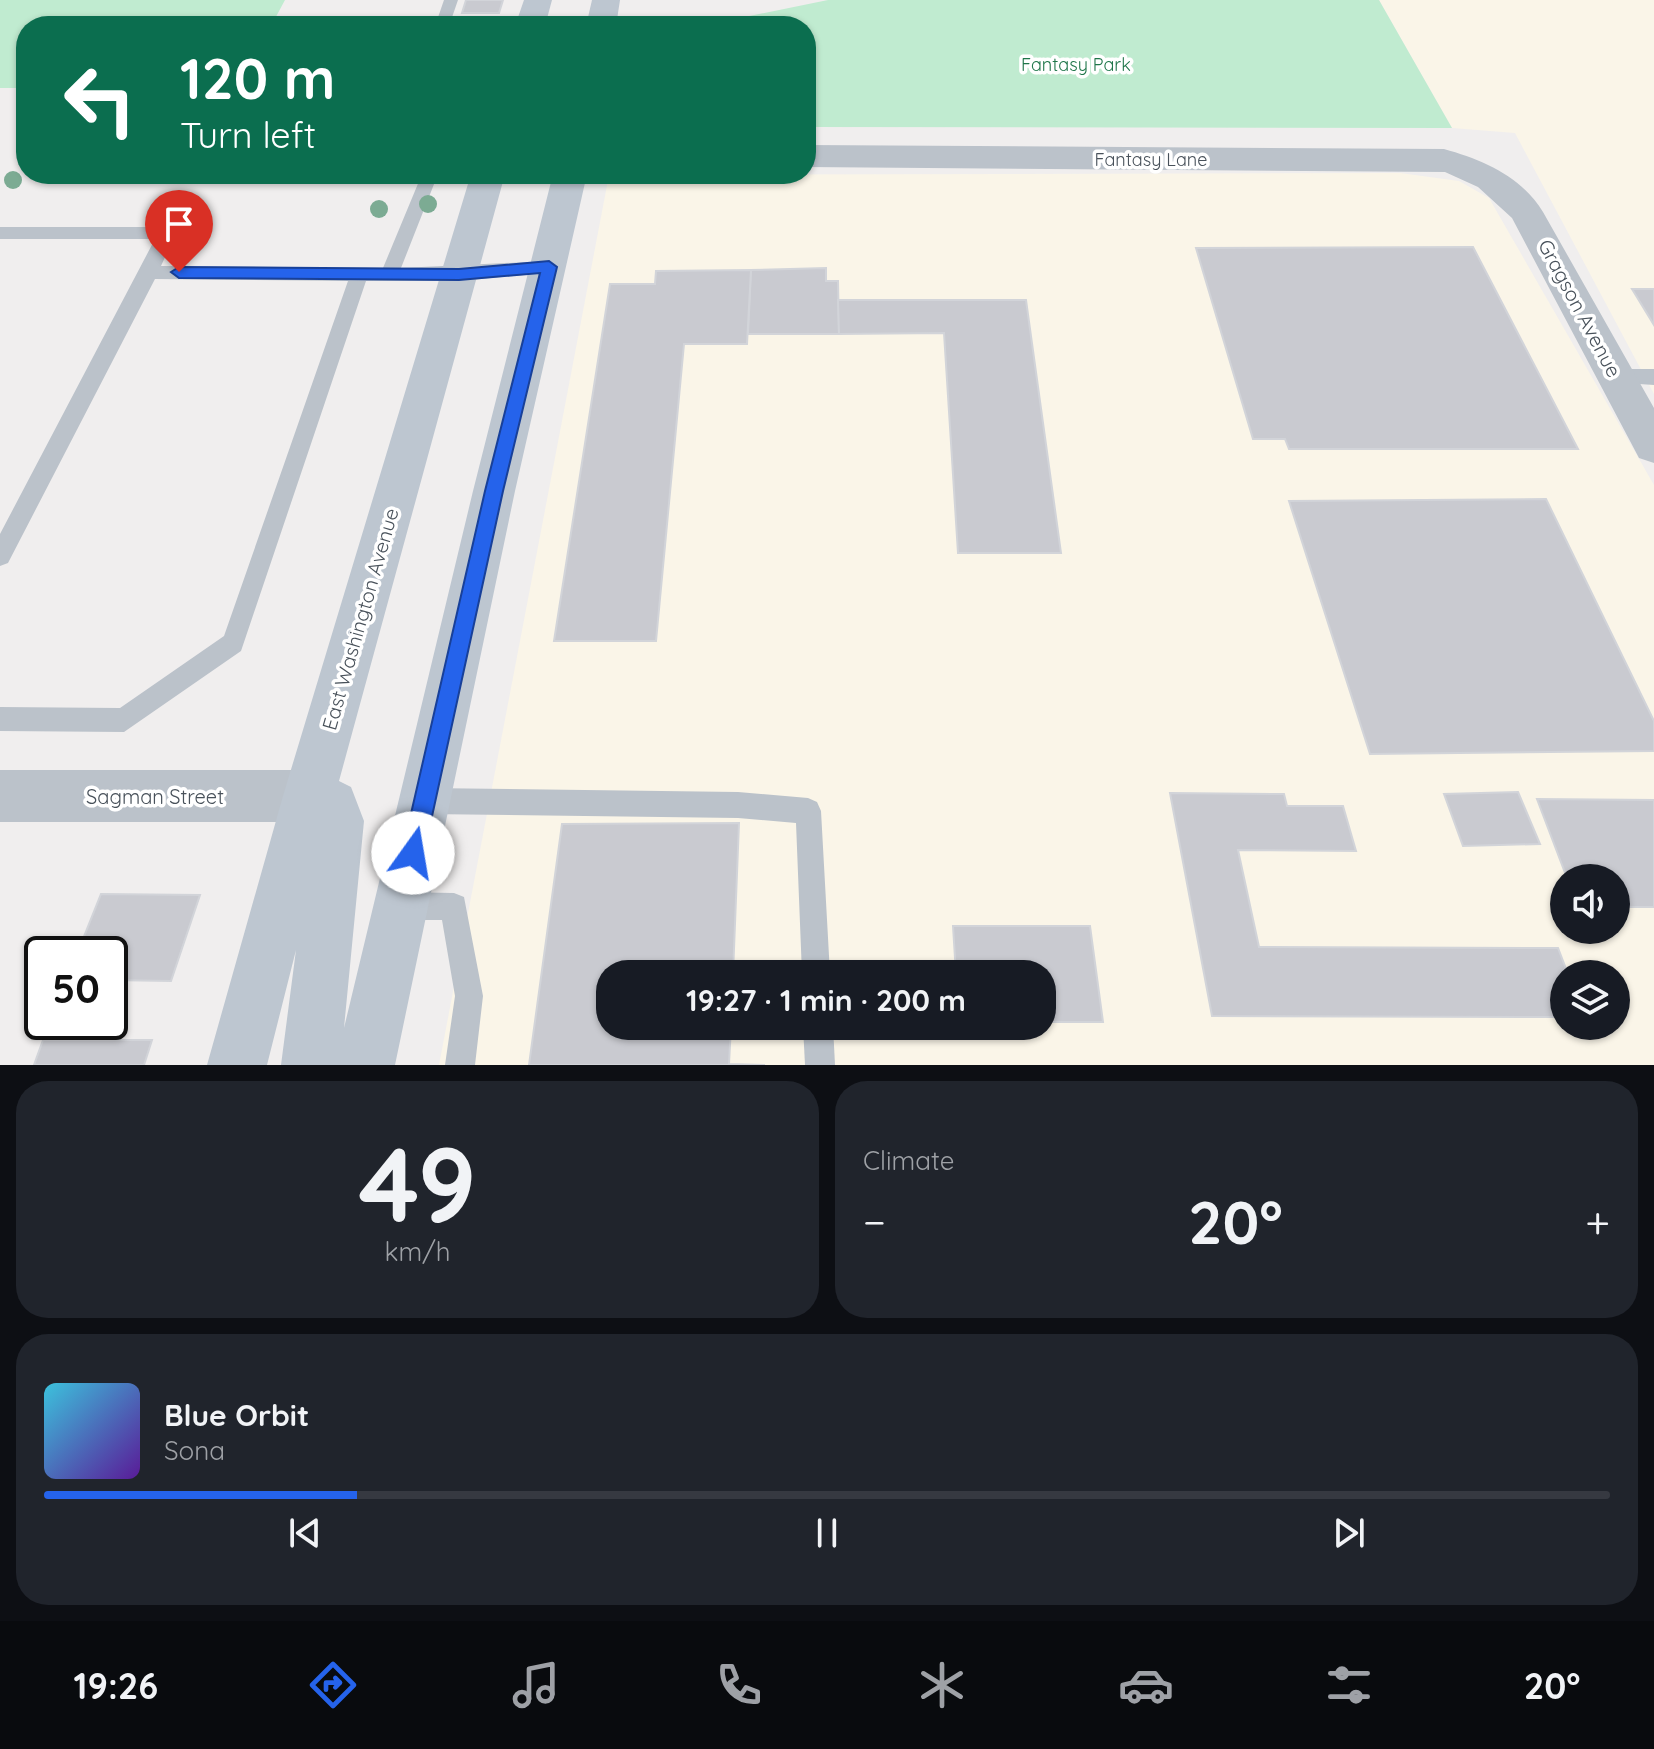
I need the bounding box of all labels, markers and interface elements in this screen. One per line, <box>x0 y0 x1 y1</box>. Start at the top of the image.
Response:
text: 120 m <box>180 43 335 113</box>
icon: left <box>48 48 152 152</box>
park label: Fantasy Park <box>1021 53 1131 76</box>
text: Turn left <box>180 112 316 157</box>
street label: Fantasy Lane <box>1095 148 1207 171</box>
pin <box>145 190 213 272</box>
icon: arrive <box>157 202 201 246</box>
street label: Gragson Avenue <box>1533 235 1627 381</box>
street label: East Washington Avenue <box>316 505 404 733</box>
street label: Sagman Street <box>86 784 224 809</box>
position arrow <box>371 811 455 895</box>
map controls <box>1550 864 1630 1040</box>
button: sound <box>1550 864 1630 944</box>
speed limit sign: 50 <box>24 936 128 1040</box>
button: layers <box>1550 960 1630 1040</box>
text: 19:27 · 1 min · 200 m <box>686 981 966 1019</box>
text: 49 <box>358 1118 477 1248</box>
text: Climate <box>863 1144 954 1177</box>
text: 20° <box>1188 1184 1283 1259</box>
text: − <box>863 1194 886 1249</box>
text: + <box>1585 1194 1610 1249</box>
text: km/h <box>385 1235 450 1268</box>
text: Blue Orbit <box>164 1396 309 1434</box>
text: Sona <box>164 1434 225 1467</box>
icon: previous <box>283 1511 327 1555</box>
icon: pause <box>805 1511 849 1555</box>
icon: next <box>1327 1511 1371 1555</box>
icon: directions <box>305 1657 361 1713</box>
icon: music <box>508 1657 564 1713</box>
icon: phone <box>711 1657 767 1713</box>
icon: climate <box>914 1657 970 1713</box>
icon: car <box>1118 1657 1174 1713</box>
icon: filters <box>1321 1657 1377 1713</box>
text: 19:26 <box>74 1663 158 1708</box>
text: 20° <box>1524 1663 1580 1708</box>

